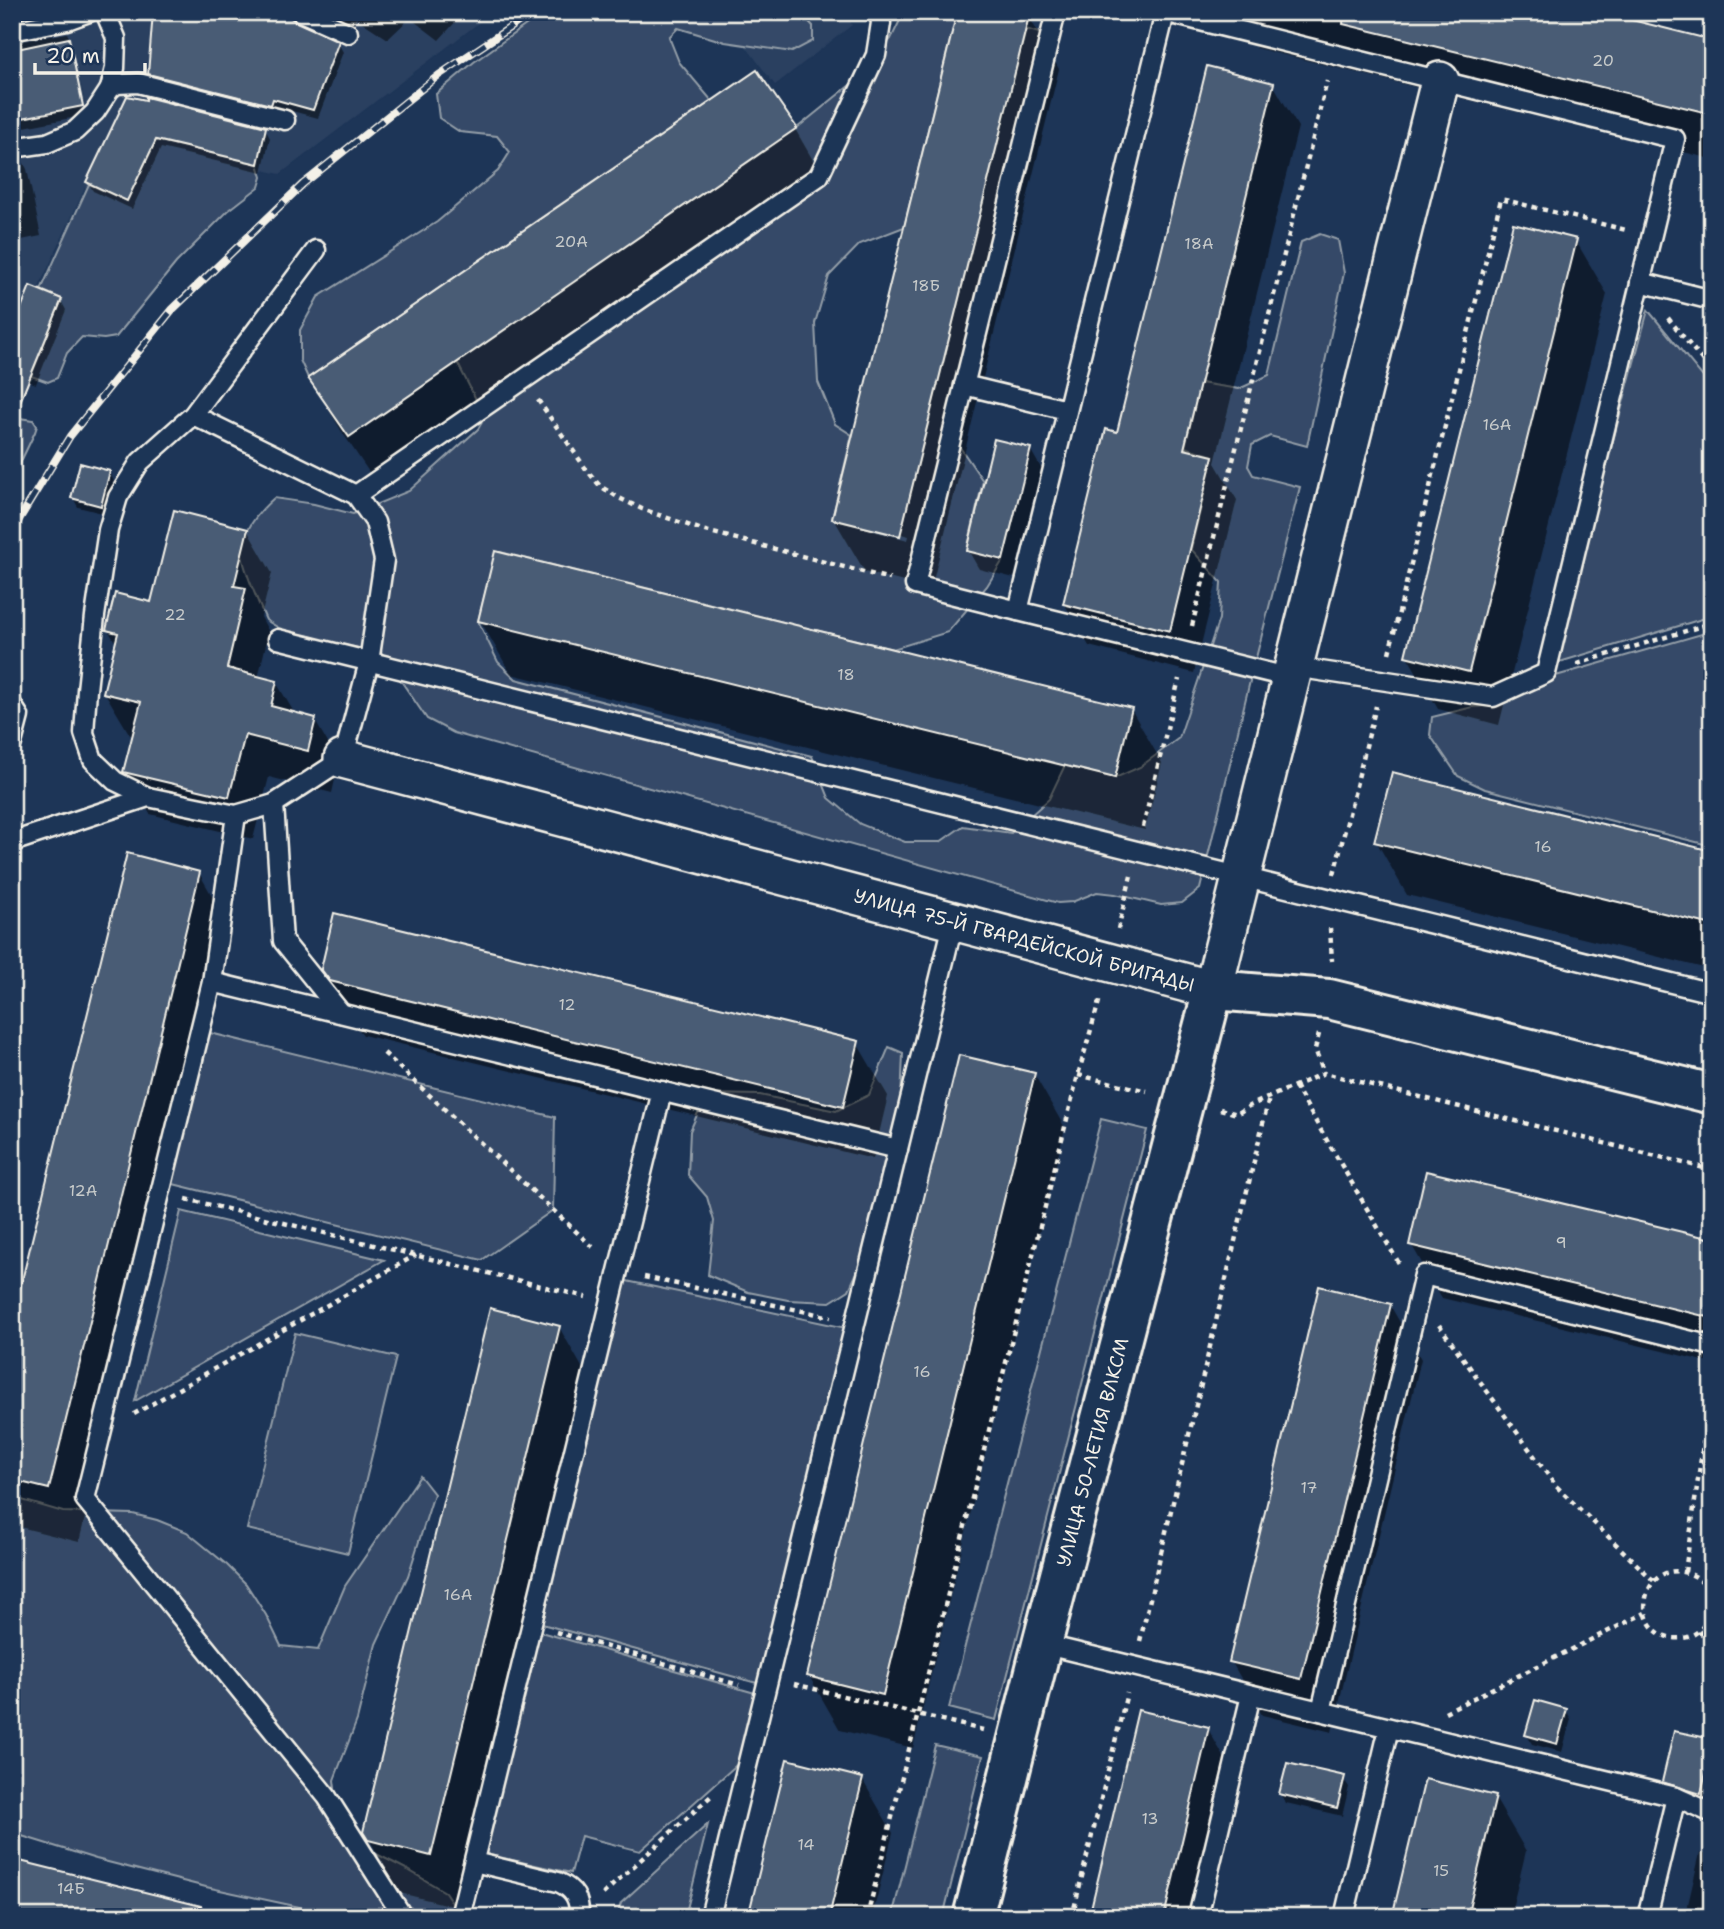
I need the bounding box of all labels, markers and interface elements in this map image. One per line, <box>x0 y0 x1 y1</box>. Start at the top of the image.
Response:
scale bar <box>35 32 145 76</box>
text: 20 m <box>46 42 100 70</box>
house number: 20 <box>1592 50 1614 71</box>
house number: 20А <box>554 231 588 252</box>
house number: 18А <box>1184 233 1214 254</box>
house number: 18Б <box>912 275 940 296</box>
house number: 16А <box>1483 414 1511 435</box>
house number: 22 <box>164 604 186 625</box>
house number: 18 <box>837 664 855 685</box>
house number: 16 <box>1534 836 1552 857</box>
street label: УЛИЦА 75-Й ГВАРДЕЙСКОЙ БРИГАДЫ <box>851 883 1197 998</box>
house number: 12 <box>558 994 576 1015</box>
house number: 12А <box>69 1180 97 1201</box>
house number: 9 <box>1555 1232 1567 1253</box>
street label: УЛИЦА 50-ЛЕТИЯ ВЛКСМ <box>1051 1335 1135 1569</box>
house number: 16 <box>913 1361 931 1382</box>
house number: 17 <box>1300 1477 1318 1498</box>
house number: 16А <box>444 1584 472 1605</box>
house number: 13 <box>1141 1808 1159 1829</box>
house number: 14 <box>797 1834 815 1855</box>
house number: 15 <box>1433 1860 1449 1881</box>
house number: 14Б <box>57 1878 85 1899</box>

